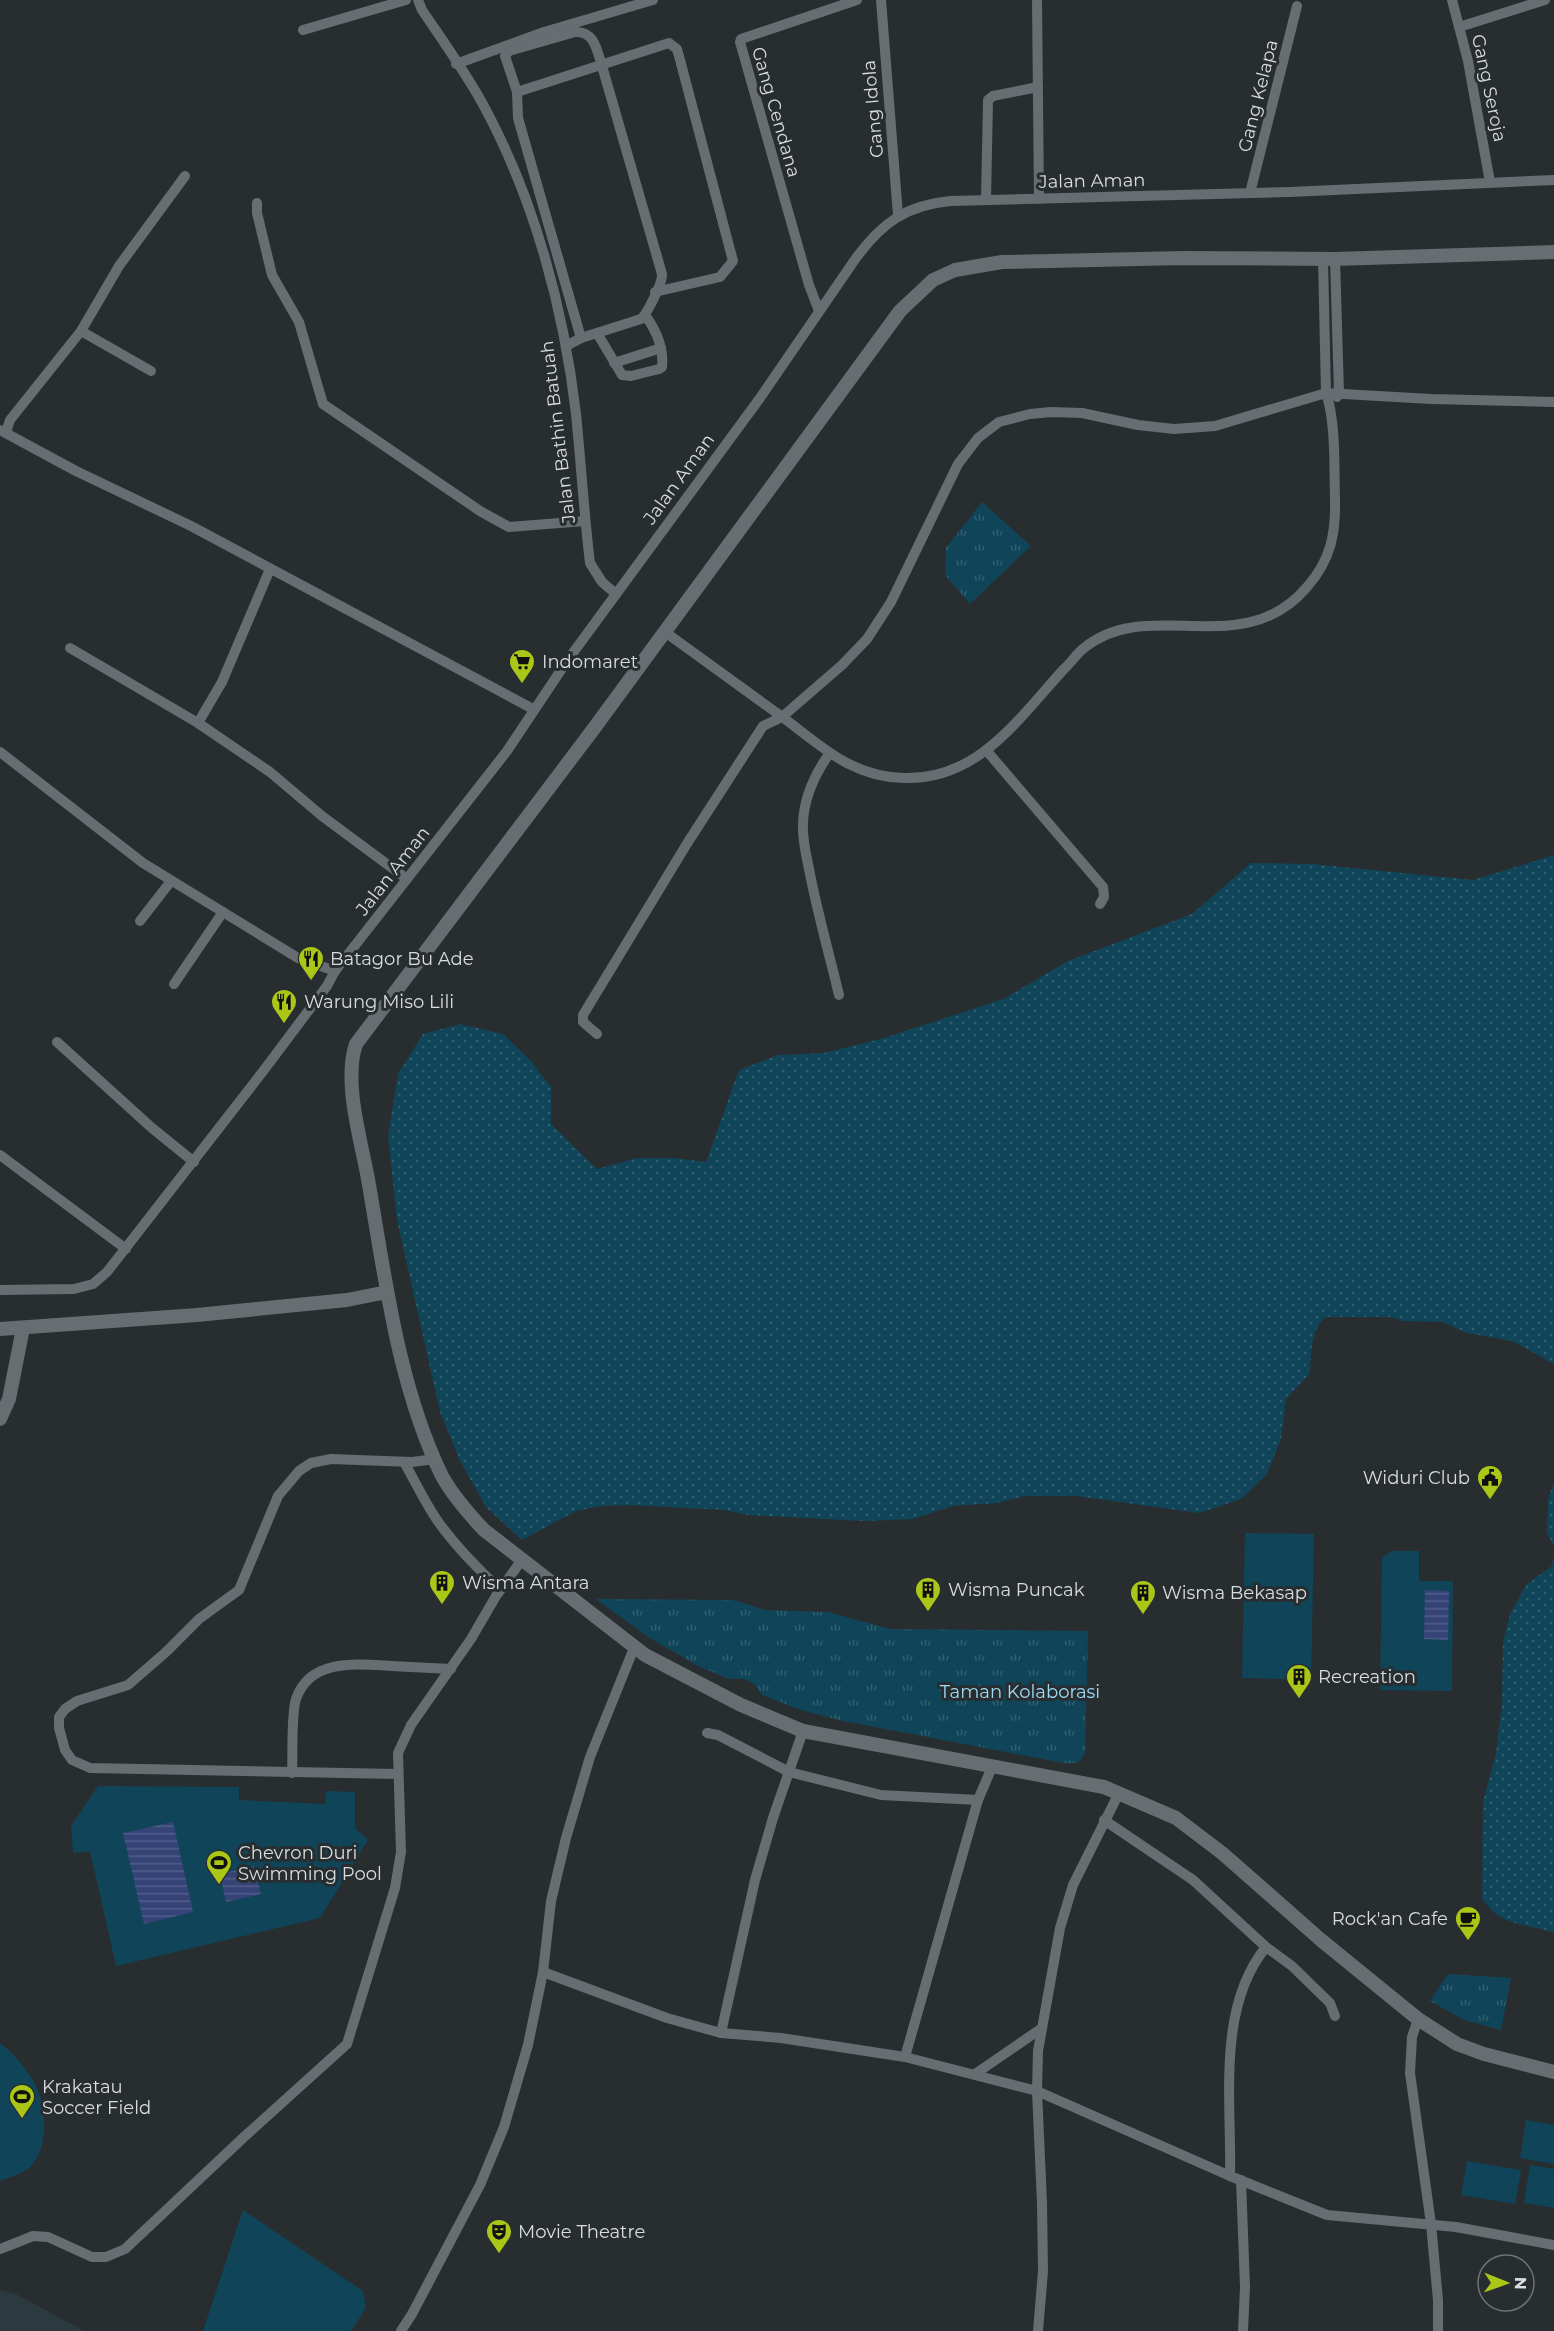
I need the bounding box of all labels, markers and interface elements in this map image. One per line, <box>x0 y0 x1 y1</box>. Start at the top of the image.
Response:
street label: Gang Seroja <box>1467 32 1511 144</box>
street label: Gang Kelapa <box>1233 37 1283 155</box>
street label: Gang Cendana <box>747 44 805 180</box>
street label: Gang Idola <box>858 59 888 159</box>
street label: Jalan Aman <box>1037 169 1146 193</box>
street label: Jalan Bathin Batuah <box>536 339 580 526</box>
street label: Jalan Aman <box>638 429 719 529</box>
supermarket icon: Indomaret <box>507 647 537 685</box>
place label: Indomaret <box>542 651 638 673</box>
street label: Jalan Aman <box>351 822 435 921</box>
restaurant icon: Batagor Bu Ade <box>296 944 326 982</box>
place label: Batagor Bu Ade <box>330 948 474 970</box>
restaurant icon: Warung Miso Lili <box>269 987 299 1025</box>
place label: Warung Miso Lili <box>304 991 454 1013</box>
public building icon: Widuri Club <box>1475 1463 1505 1501</box>
place label: Widuri Club <box>1363 1467 1470 1489</box>
building icon: Wisma Antara <box>427 1568 457 1606</box>
place label: Wisma Antara <box>462 1572 590 1594</box>
building icon: Wisma Puncak <box>913 1575 943 1613</box>
building icon: Wisma Bekasap <box>1128 1578 1158 1616</box>
place label: Wisma Puncak <box>948 1579 1085 1601</box>
place label: Wisma Bekasap <box>1162 1582 1307 1604</box>
building icon: Recreation <box>1284 1662 1314 1700</box>
place label: Recreation <box>1318 1666 1416 1688</box>
park label: Taman Kolaborasi <box>940 1681 1100 1703</box>
place label: Chevron Duri Swimming Pool <box>238 1842 382 1885</box>
sports icon: Chevron Duri Swimming Pool <box>204 1848 234 1886</box>
cafe icon: Rock'an Cafe <box>1453 1904 1483 1942</box>
place label: Rock'an Cafe <box>1332 1908 1448 1930</box>
place label: Krakatau Soccer Field <box>42 2076 151 2119</box>
sports icon: Krakatau Soccer Field <box>7 2082 37 2120</box>
theatre icon: Movie Theatre <box>484 2217 514 2255</box>
place label: Movie Theatre <box>518 2221 645 2243</box>
north arrow <box>1476 2253 1536 2313</box>
text: N <box>1511 2277 1530 2290</box>

